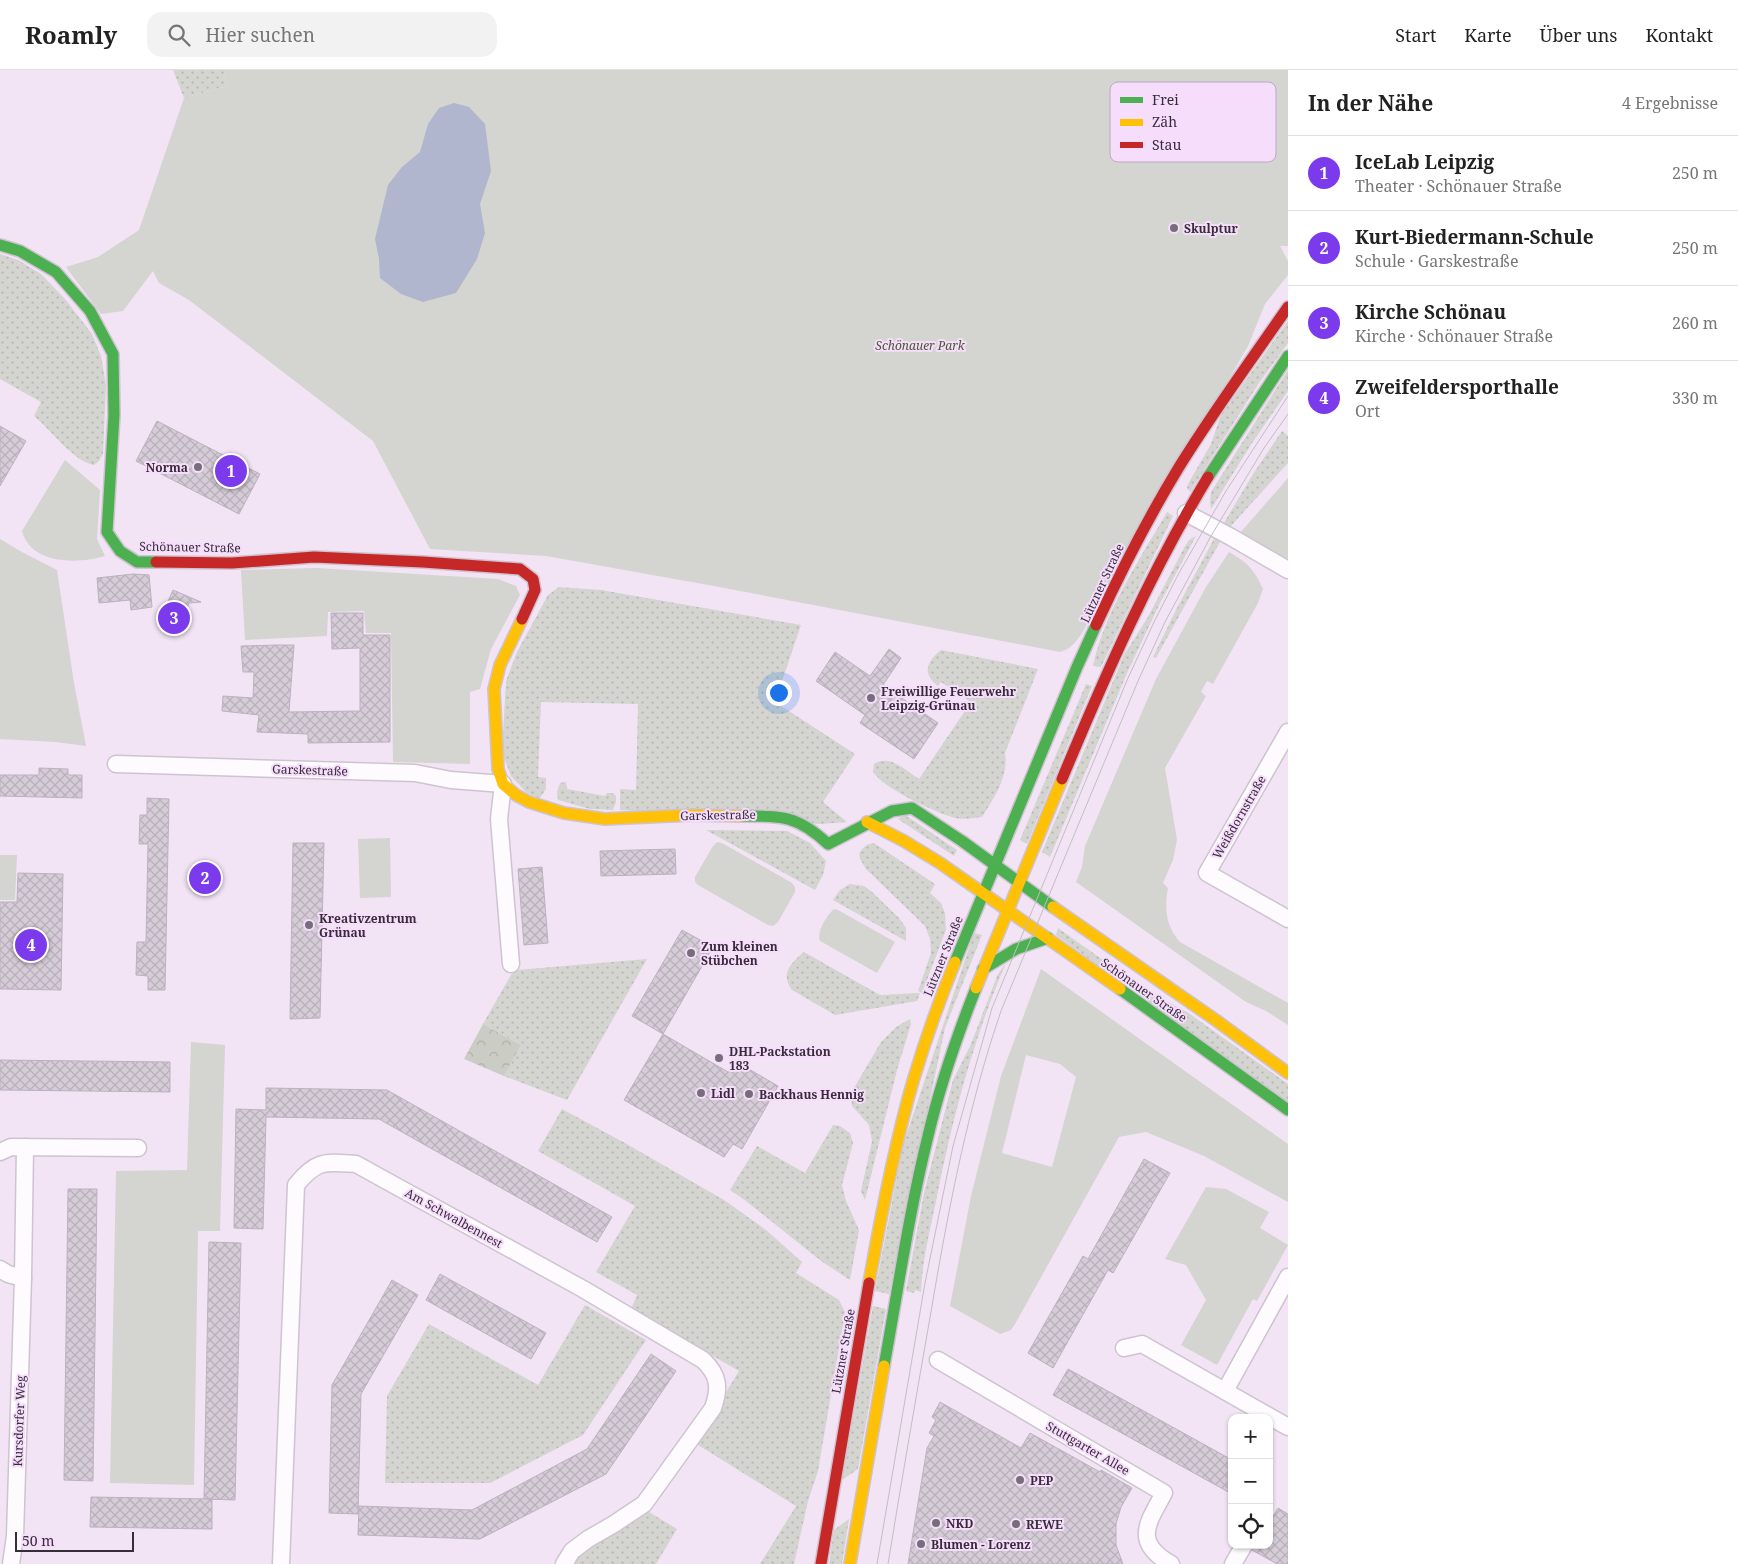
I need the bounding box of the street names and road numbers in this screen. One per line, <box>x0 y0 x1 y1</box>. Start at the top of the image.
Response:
street label: Schönauer Straße <box>139 538 241 556</box>
street label: Lützner Straße <box>1076 541 1128 625</box>
street label: Garskestraße <box>272 760 348 780</box>
street label: Weißdornstraße <box>1208 772 1270 862</box>
street label: Garskestraße <box>680 806 756 824</box>
street label: Lützner Straße <box>919 913 967 999</box>
street label: Schönauer Straße <box>1098 954 1190 1026</box>
street label: Am Schwalbennest <box>402 1184 506 1252</box>
street label: Lützner Straße <box>827 1307 859 1395</box>
street label: Kursdorfer Weg <box>9 1375 29 1467</box>
street label: Stuttgarter Allee <box>1043 1417 1133 1479</box>

